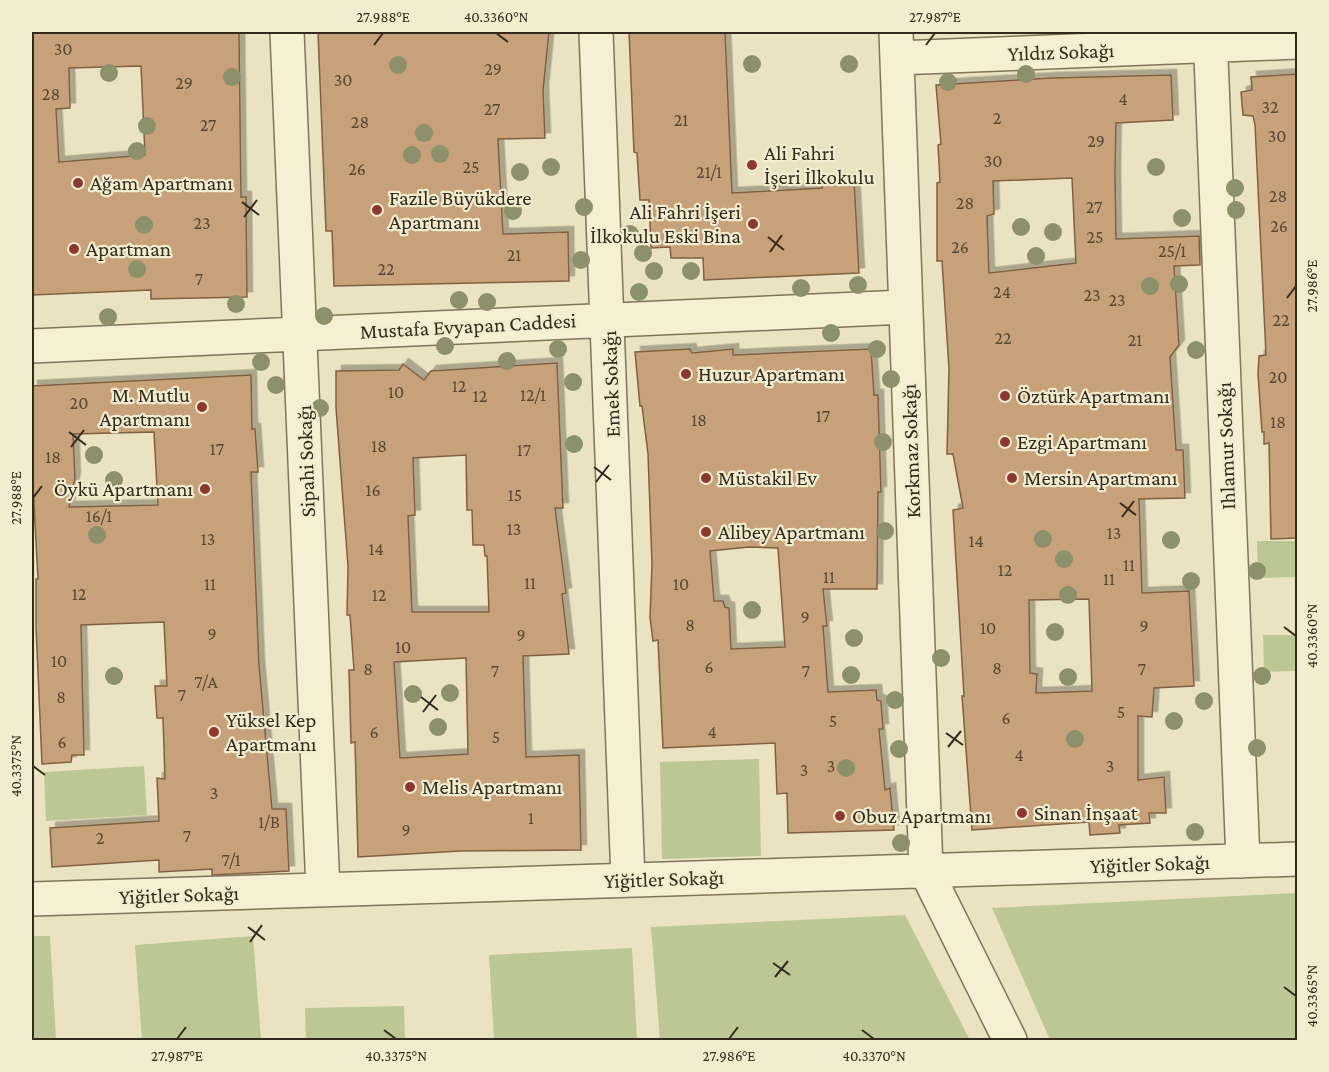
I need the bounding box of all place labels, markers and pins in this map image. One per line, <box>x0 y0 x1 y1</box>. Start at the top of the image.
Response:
place label: Ali Fahri İşeri İlkokulu <box>764 141 875 189</box>
marker: Ali Fahri İşeri İlkokulu <box>745 158 759 172</box>
place label: Ağam Apartmanı <box>90 171 233 195</box>
marker: Ağam Apartmanı <box>71 176 85 190</box>
place label: Fazile Büyükdere Apartmanı <box>389 186 532 234</box>
place label: Ali Fahri İşeri İlkokulu Eski Bina <box>590 200 741 248</box>
marker: Fazile Büyükdere Apartmanı <box>370 203 384 217</box>
marker: Ali Fahri İşeri İlkokulu Eski Bina <box>746 217 760 231</box>
place label: Apartman <box>86 237 171 261</box>
marker: Apartman <box>67 242 81 256</box>
place label: Huzur Apartmanı <box>698 362 845 386</box>
marker: Huzur Apartmanı <box>679 367 693 381</box>
place label: M. Mutlu Apartmanı <box>100 383 190 431</box>
place label: Öztürk Apartmanı <box>1017 384 1170 408</box>
marker: Öztürk Apartmanı <box>998 389 1012 403</box>
marker: M. Mutlu Apartmanı <box>195 400 209 414</box>
place label: Ezgi Apartmanı <box>1017 430 1148 454</box>
marker: Ezgi Apartmanı <box>998 435 1012 449</box>
place label: Müstakil Ev <box>718 466 817 490</box>
place label: Mersin Apartmanı <box>1024 466 1178 490</box>
marker: Müstakil Ev <box>699 471 713 485</box>
marker: Mersin Apartmanı <box>1005 471 1019 485</box>
place label: Öykü Apartmanı <box>54 477 193 501</box>
marker: Öykü Apartmanı <box>198 482 212 496</box>
place label: Alibey Apartmanı <box>718 520 866 544</box>
marker: Alibey Apartmanı <box>699 525 713 539</box>
place label: Yüksel Kep Apartmanı <box>226 708 317 756</box>
marker: Yüksel Kep Apartmanı <box>207 725 221 739</box>
place label: Melis Apartmanı <box>422 775 563 799</box>
marker: Melis Apartmanı <box>403 780 417 794</box>
place label: Sinan İnşaat <box>1034 801 1139 825</box>
place label: Obuz Apartmanı <box>852 804 992 828</box>
marker: Sinan İnşaat <box>1015 806 1029 820</box>
marker: Obuz Apartmanı <box>833 809 847 823</box>

